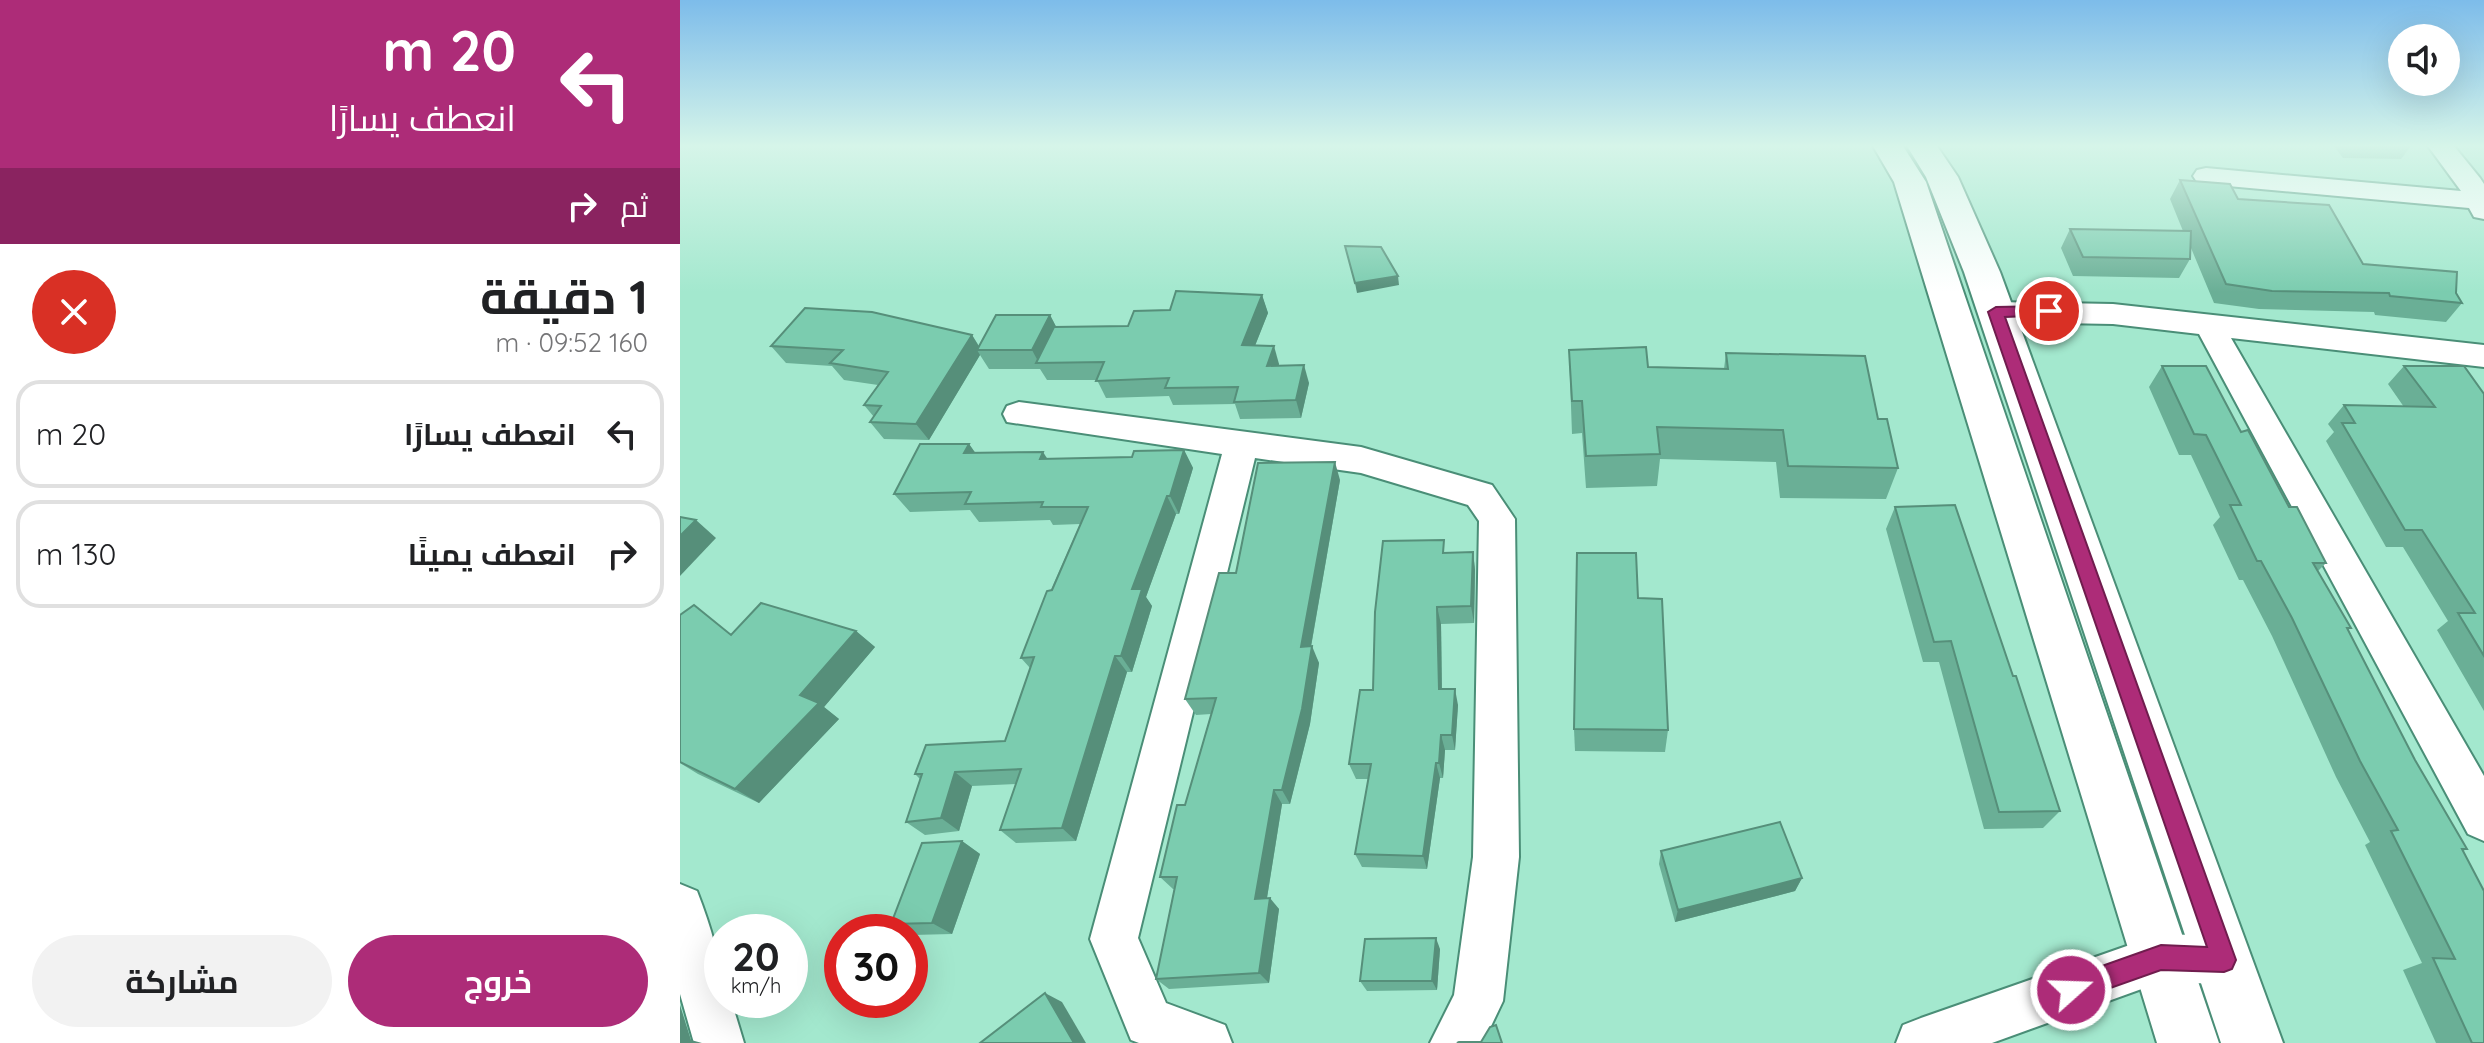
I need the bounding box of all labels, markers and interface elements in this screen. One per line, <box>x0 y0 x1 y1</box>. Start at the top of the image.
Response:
text: 20 m <box>382 15 516 85</box>
map controls <box>2388 24 2460 96</box>
button: sound <box>2388 24 2460 96</box>
icon: left <box>544 32 648 136</box>
text: انعطف يسارًا <box>329 95 516 140</box>
icon: right <box>560 184 604 228</box>
text: ثم <box>620 187 648 225</box>
text: 1 دقيقة <box>480 266 648 326</box>
button: close <box>32 270 116 354</box>
pin <box>2015 277 2083 345</box>
icon: arrive <box>2027 289 2071 333</box>
text: 160 m · 09:52 <box>495 326 648 359</box>
icon: left <box>600 412 644 456</box>
text: 20 m <box>36 415 106 453</box>
text: انعطف يسارًا <box>404 415 576 453</box>
icon: right <box>600 532 644 576</box>
text: 130 m <box>36 535 116 573</box>
text: انعطف يمينًا <box>408 535 576 573</box>
speed limit sign: 30 <box>824 914 928 1018</box>
text: 20 <box>732 931 780 981</box>
button: مشاركة <box>32 935 332 1027</box>
button: خروج <box>348 935 648 1027</box>
position arrow <box>2029 948 2113 1032</box>
text: km/h <box>731 973 781 998</box>

